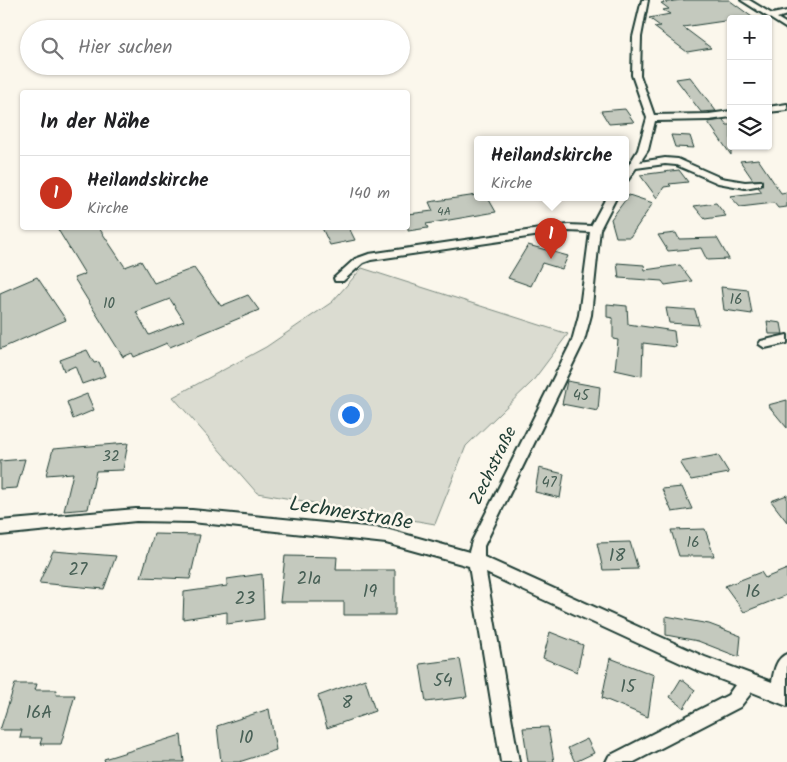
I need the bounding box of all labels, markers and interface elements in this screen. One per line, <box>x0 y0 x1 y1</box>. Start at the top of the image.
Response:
map controls <box>727 15 772 150</box>
button: + <box>727 15 772 60</box>
search box <box>20 20 410 75</box>
text: Hier suchen <box>78 33 172 63</box>
icon: search <box>38 34 66 62</box>
button: − <box>727 60 772 105</box>
button: layers <box>727 105 772 150</box>
text: In der Nähe <box>40 106 150 139</box>
popup <box>474 136 629 201</box>
text: Heilandskirche <box>491 141 612 171</box>
text: Heilandskirche <box>87 166 208 196</box>
text: Kirche <box>491 171 532 196</box>
text: 1 <box>54 181 58 206</box>
text: 140 m <box>349 181 390 206</box>
text: Kirche <box>87 196 128 221</box>
house number: 4A <box>437 202 451 221</box>
pin: 1 <box>535 218 567 259</box>
house number: 16 <box>729 288 743 312</box>
house number: 10 <box>103 292 116 316</box>
house number: 45 <box>573 384 590 408</box>
your location <box>338 402 364 428</box>
street label: Zechstraße <box>462 422 526 510</box>
house number: 32 <box>102 445 120 469</box>
house number: 47 <box>541 471 558 495</box>
street label: Lechnerstraße <box>287 488 416 540</box>
house number: 16 <box>686 531 700 555</box>
house number: 18 <box>609 542 625 571</box>
house number: 27 <box>69 556 88 585</box>
house number: 21a <box>297 565 321 594</box>
house number: 19 <box>363 578 377 607</box>
house number: 16 <box>745 578 761 607</box>
house number: 23 <box>235 585 255 614</box>
house number: 54 <box>433 667 453 696</box>
house number: 15 <box>620 673 637 702</box>
house number: 8 <box>342 689 353 718</box>
house number: 16A <box>26 699 52 728</box>
house number: 10 <box>239 724 253 753</box>

